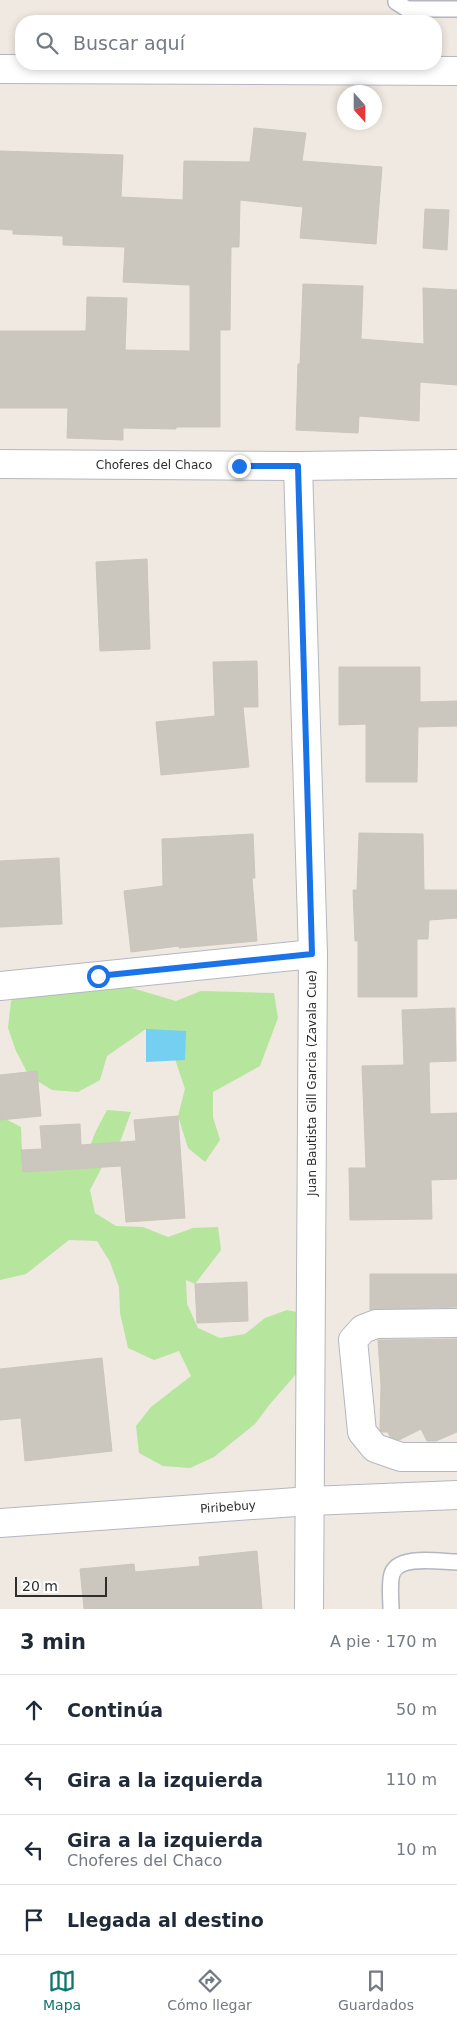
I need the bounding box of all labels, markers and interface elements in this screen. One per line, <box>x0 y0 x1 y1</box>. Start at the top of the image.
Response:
search box <box>15 15 442 70</box>
icon: search <box>33 29 61 57</box>
text: Buscar aquí <box>73 32 185 54</box>
north arrow <box>337 85 382 130</box>
route end <box>228 455 251 478</box>
street label: Choferes del Chaco <box>96 458 212 472</box>
route start <box>87 965 110 988</box>
street label: Juan Bautista Gill Garcia (Zavala Cue) <box>305 970 319 1197</box>
street label: Piribebuy <box>200 1498 256 1516</box>
scale bar <box>15 1574 108 1597</box>
text: 20 m <box>22 1578 58 1594</box>
text: 3 min <box>20 1630 86 1654</box>
text: A pie · 170 m <box>330 1632 437 1651</box>
icon: ahead <box>20 1696 48 1724</box>
text: Continúa <box>67 1699 163 1721</box>
text: 50 m <box>396 1700 437 1719</box>
icon: left <box>20 1766 48 1794</box>
text: Gira a la izquierda <box>67 1769 263 1791</box>
text: 110 m <box>386 1770 437 1789</box>
text: Gira a la izquierda <box>67 1829 263 1851</box>
icon: left <box>20 1836 48 1864</box>
text: 10 m <box>396 1840 437 1859</box>
text: Choferes del Chaco <box>67 1851 222 1870</box>
icon: arrive <box>20 1906 48 1934</box>
text: Llegada al destino <box>67 1909 264 1931</box>
tab: Mapa <box>43 1967 81 2013</box>
tab: Cómo llegar <box>167 1967 252 2013</box>
tab: Guardados <box>338 1967 414 2013</box>

